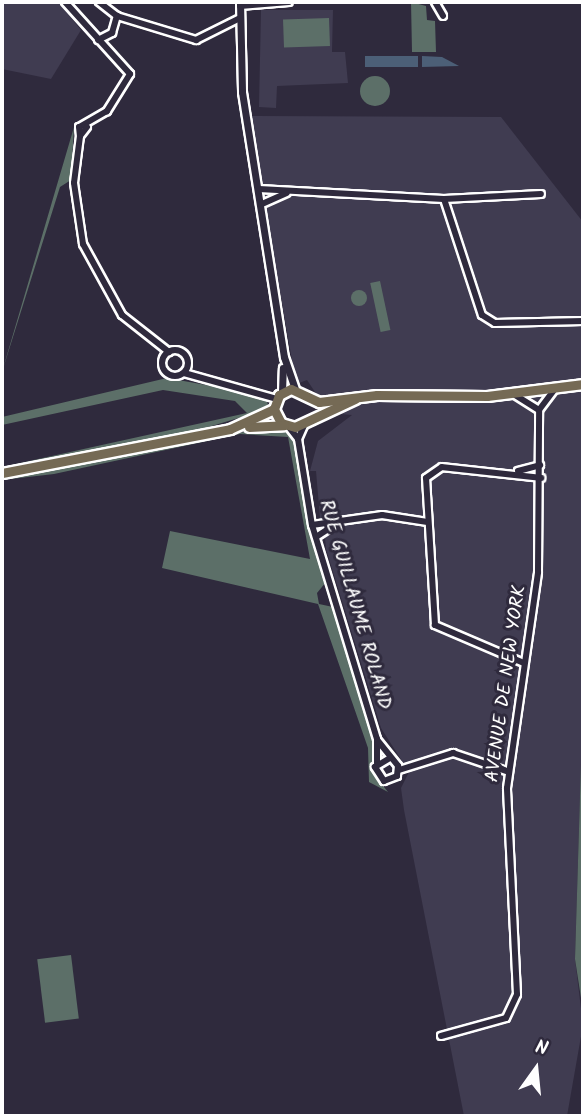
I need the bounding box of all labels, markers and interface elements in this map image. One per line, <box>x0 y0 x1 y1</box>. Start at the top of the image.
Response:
street label: RUE GUILLAUME ROLAND <box>313 497 395 713</box>
street label: AVENUE DE NEW YORK <box>482 584 532 784</box>
text: N <box>532 1033 551 1065</box>
north arrow <box>501 1034 571 1104</box>

